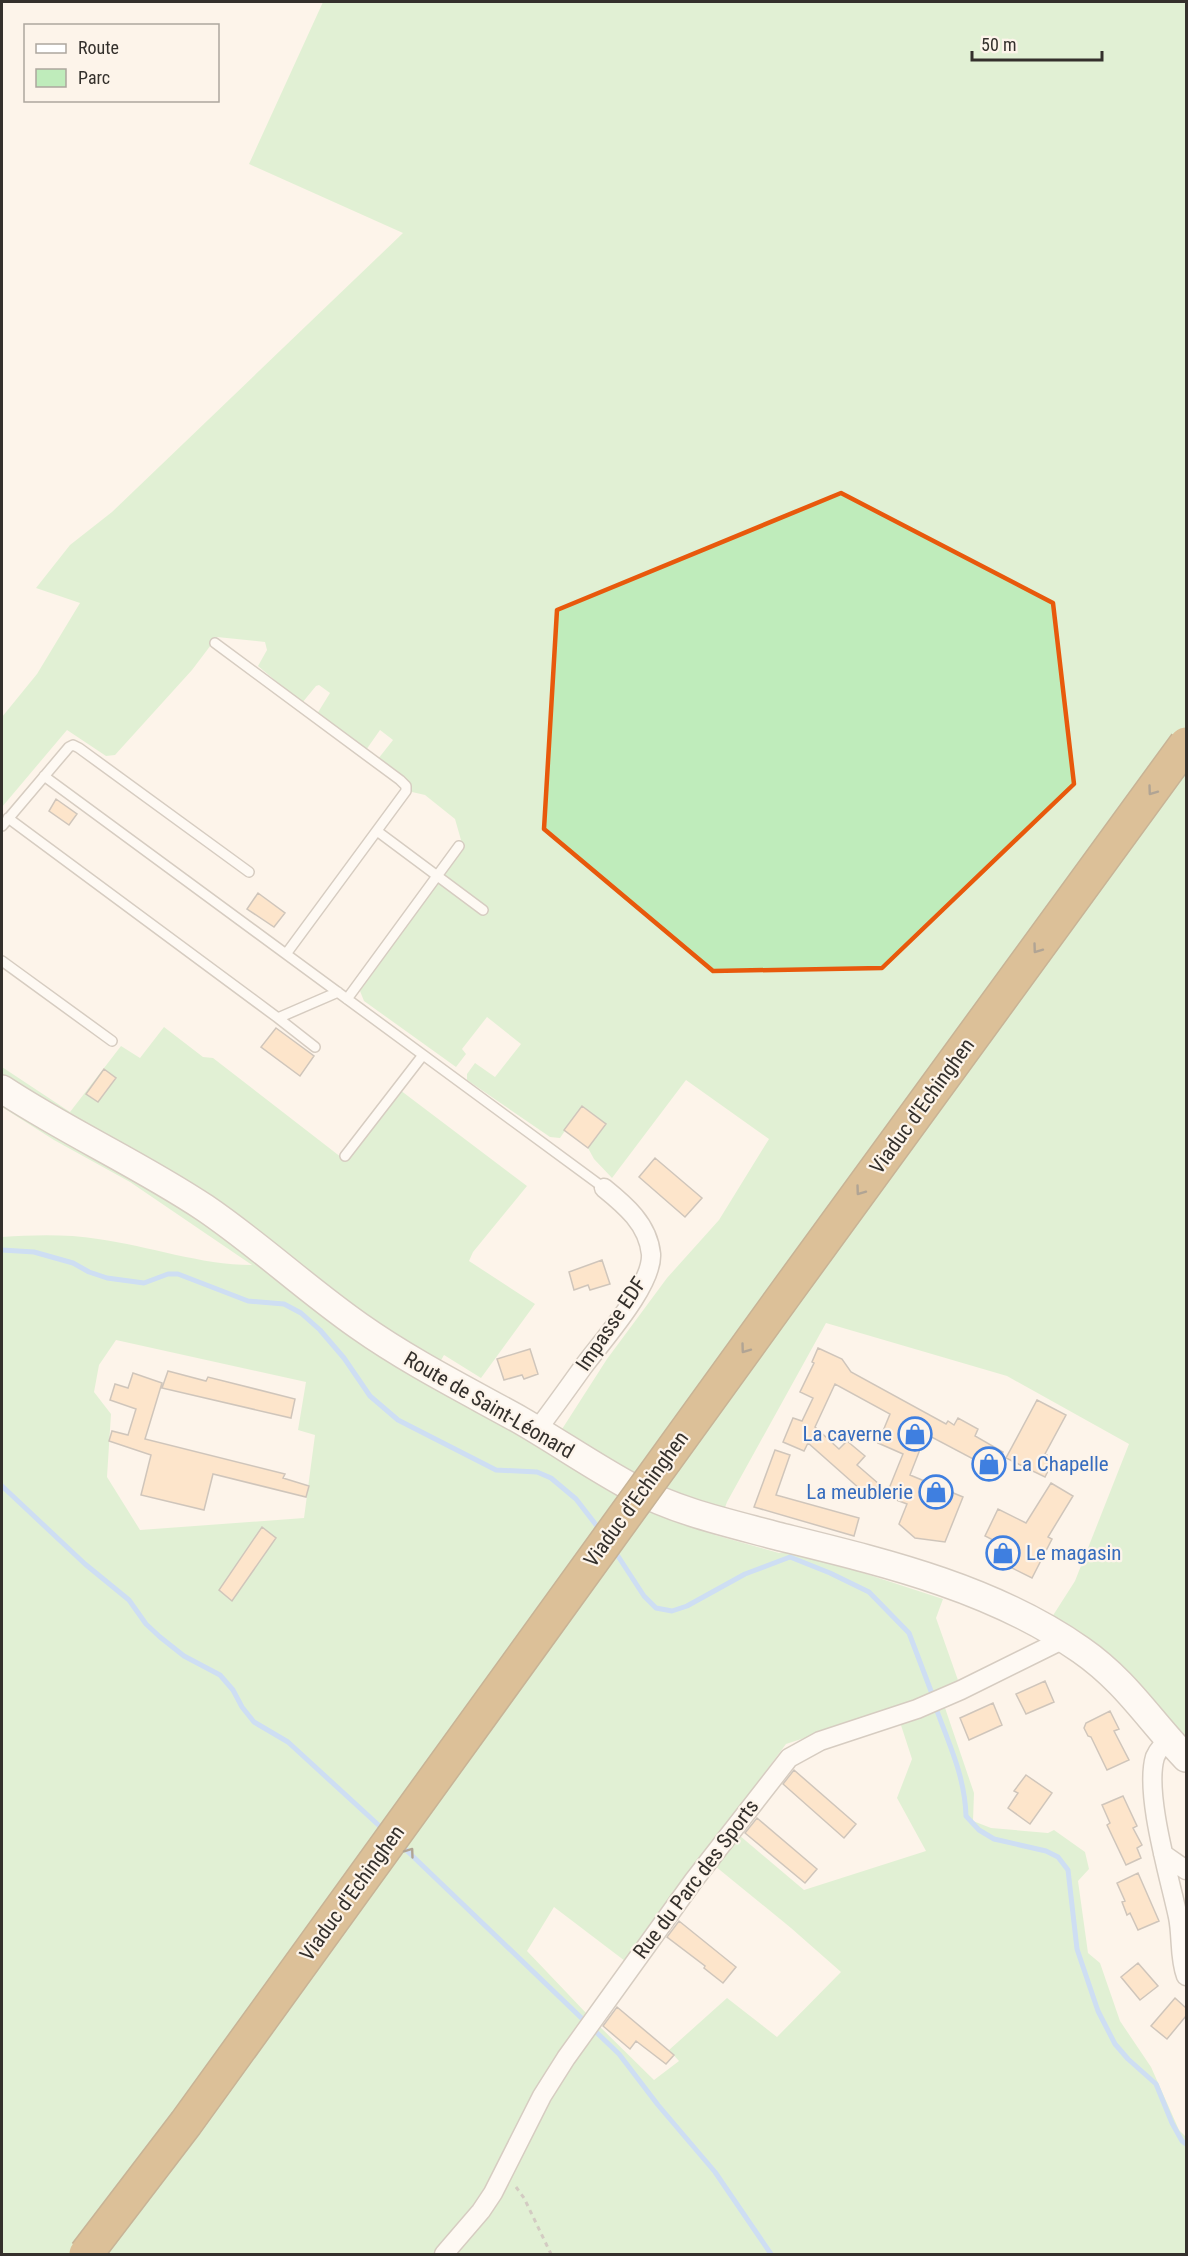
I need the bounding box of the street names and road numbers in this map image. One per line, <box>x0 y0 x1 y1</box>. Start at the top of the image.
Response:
street label: Viaduc d'Echinghen <box>865 1034 979 1178</box>
street label: Impasse EDF <box>571 1273 651 1375</box>
street label: Route de Saint-Léonard <box>400 1347 578 1463</box>
street label: Viaduc d'Echinghen <box>579 1427 693 1571</box>
street label: Rue du Parc des Sports <box>628 1795 764 1963</box>
street label: Viaduc d'Echinghen <box>295 1821 409 1965</box>

